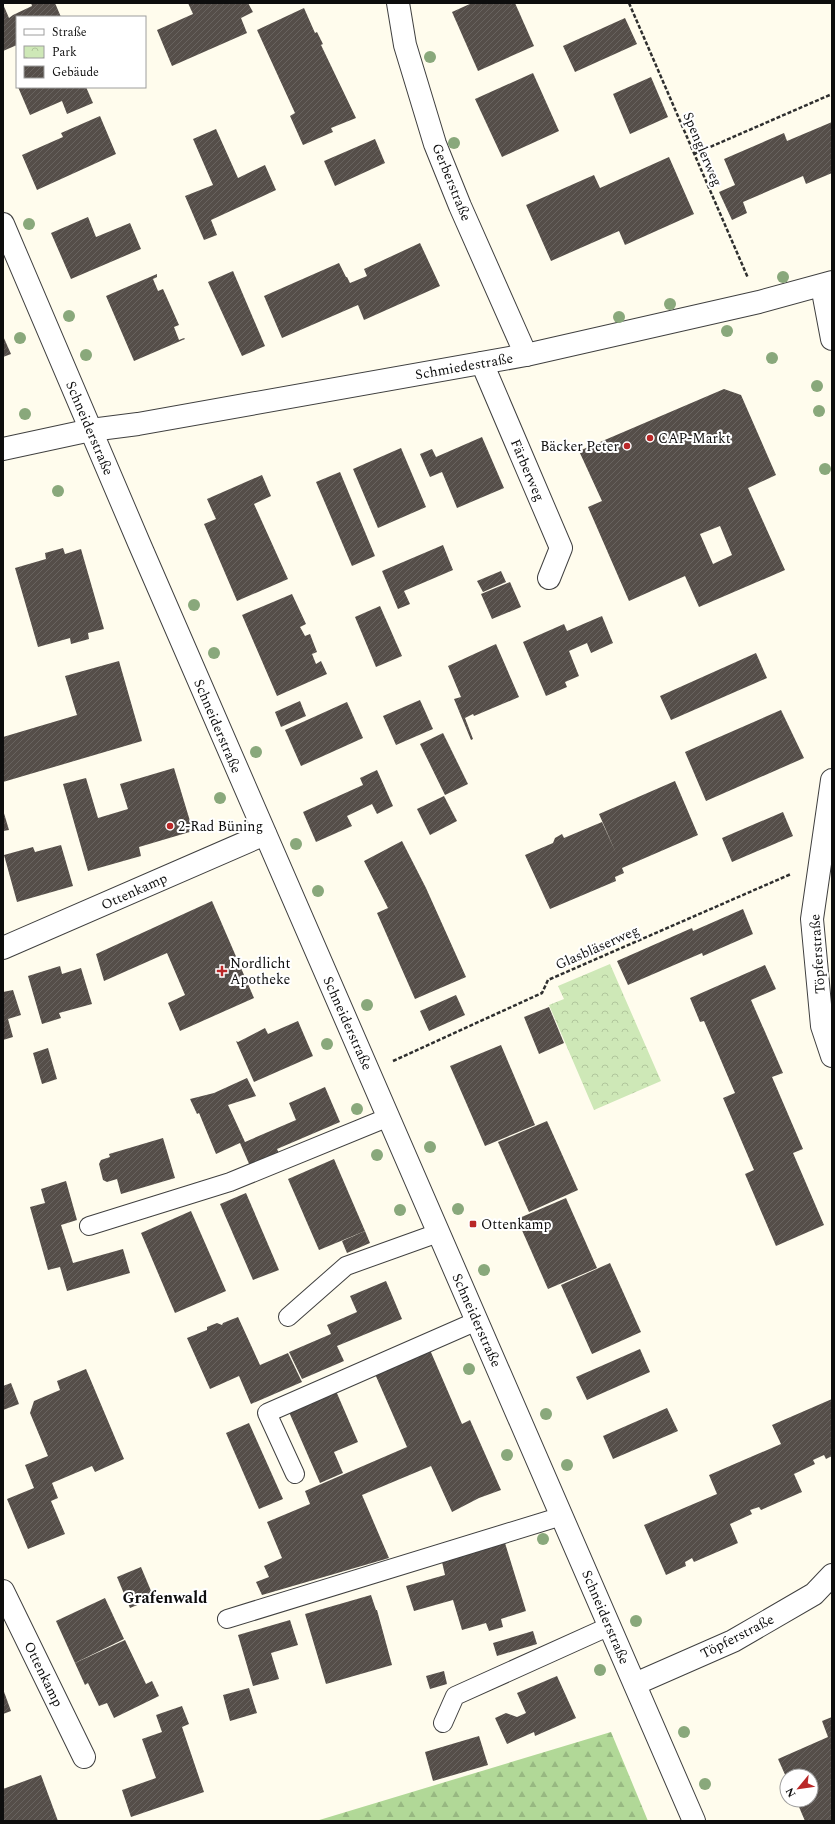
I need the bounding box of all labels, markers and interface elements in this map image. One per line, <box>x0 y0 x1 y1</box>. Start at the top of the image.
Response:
legend <box>16 16 146 88</box>
text: Straße <box>52 23 87 42</box>
text: Park <box>52 43 77 62</box>
text: Gebäude <box>52 63 99 82</box>
street label: Spenglerweg <box>677 109 728 190</box>
street label: Gerberstraße <box>426 140 477 224</box>
street label: Schmiedestraße <box>413 348 515 385</box>
street label: Schneiderstraße <box>60 378 119 479</box>
place label: CAP-Markt <box>658 428 731 449</box>
marker: CAP-Markt <box>645 433 655 443</box>
street label: Färberweg <box>505 436 550 505</box>
place label: Bäcker Peter <box>540 436 619 457</box>
marker: Bäcker Peter <box>622 441 632 451</box>
street label: Schneiderstraße <box>188 676 247 777</box>
place label: 2-Rad Büning <box>178 816 263 837</box>
marker: 2-Rad Büning <box>165 821 175 831</box>
street label: Ottenkamp <box>98 867 171 915</box>
street label: Töpferstraße <box>804 913 831 995</box>
street label: Glasbläserweg <box>552 920 642 975</box>
place label: Nordlicht Apotheke <box>230 953 290 990</box>
marker: Nordlicht Apotheke <box>217 966 227 976</box>
street label: Schneiderstraße <box>317 973 378 1074</box>
place label: Ottenkamp <box>481 1214 552 1235</box>
marker: Ottenkamp <box>468 1219 478 1229</box>
street label: Schneiderstraße <box>446 1270 507 1371</box>
street label: Schneiderstraße <box>576 1567 635 1668</box>
district label: Grafenwald <box>122 1586 208 1610</box>
street label: Töpferstraße <box>697 1609 778 1664</box>
street label: Ottenkamp <box>19 1638 68 1711</box>
north arrow <box>779 1768 819 1808</box>
text: N <box>781 1785 800 1801</box>

